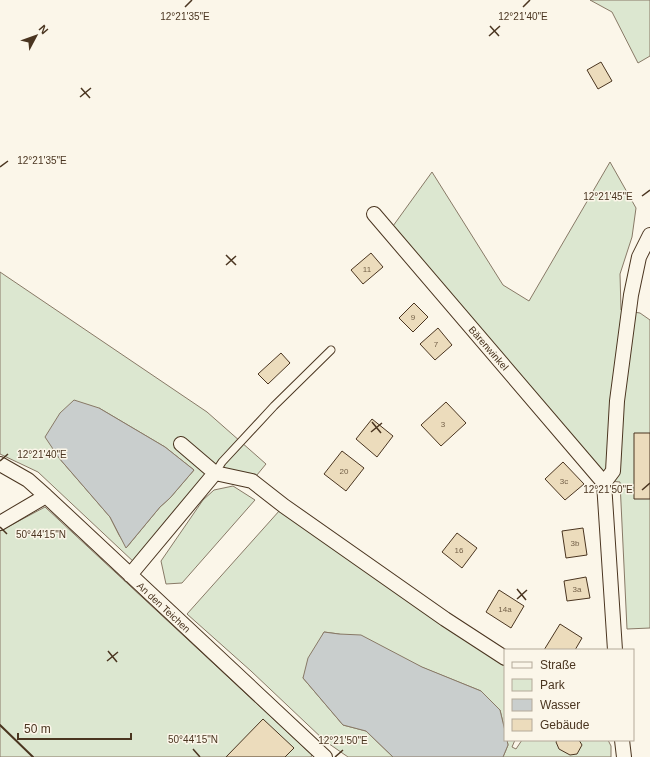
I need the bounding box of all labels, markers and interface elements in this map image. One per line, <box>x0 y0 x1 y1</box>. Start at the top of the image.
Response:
text: 12°21'35"E <box>160 11 210 22</box>
text: 12°21'40"E <box>498 11 548 22</box>
north arrow <box>16 16 56 56</box>
text: N <box>36 23 51 36</box>
text: 12°21'35"E <box>17 155 67 166</box>
text: 12°21'45"E <box>583 191 633 202</box>
house number: 11 <box>363 265 372 274</box>
house number: 9 <box>411 313 416 322</box>
street label: Bärenwinkel <box>467 324 511 372</box>
house number: 7 <box>434 340 439 349</box>
house number: 3 <box>441 420 446 429</box>
text: 12°21'40"E <box>17 449 67 460</box>
house number: 20 <box>340 467 349 476</box>
house number: 3c <box>560 477 568 486</box>
text: 12°21'50"E <box>583 484 633 495</box>
text: 50°44'15"N <box>16 529 66 540</box>
house number: 3b <box>571 539 580 548</box>
house number: 16 <box>455 546 464 555</box>
street label: An den Teichen <box>135 580 193 635</box>
house number: 3a <box>573 585 582 594</box>
house number: 14a <box>498 605 512 614</box>
legend <box>504 649 634 741</box>
text: Straße <box>540 658 576 672</box>
text: Park <box>540 678 566 692</box>
text: Wasser <box>540 698 580 712</box>
scale bar <box>18 715 131 741</box>
text: Gebäude <box>540 718 590 732</box>
text: 50 m <box>24 722 51 736</box>
text: 50°44'15"N <box>168 734 218 745</box>
text: 12°21'50"E <box>318 735 368 746</box>

